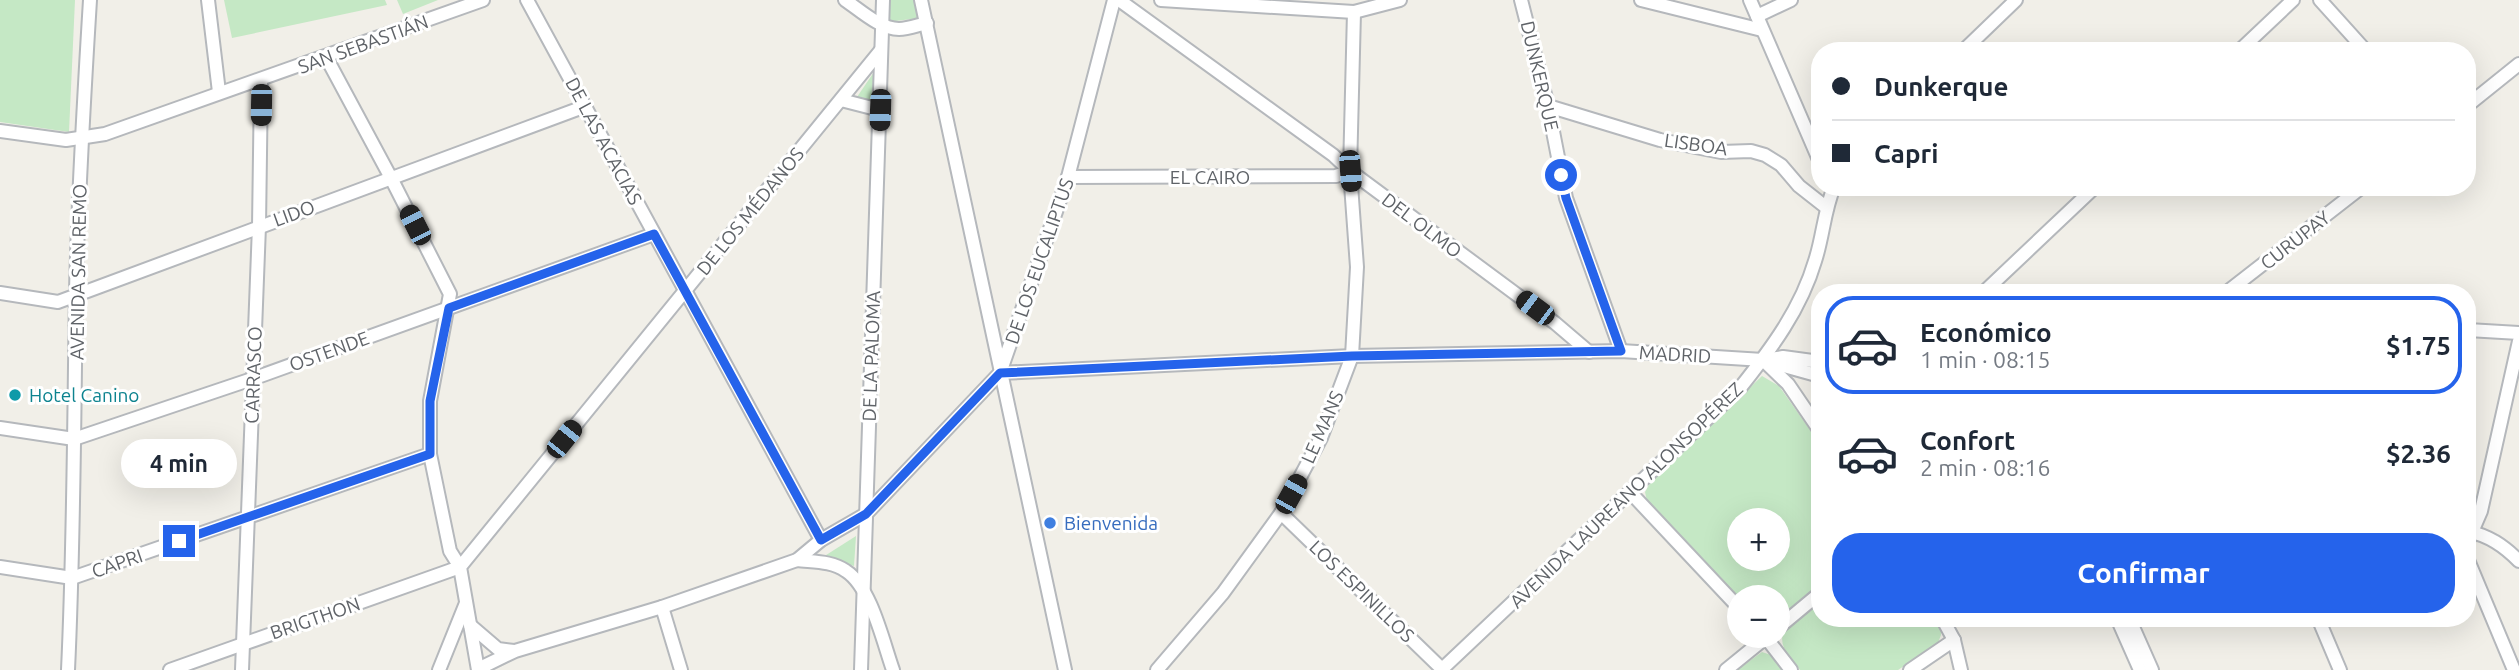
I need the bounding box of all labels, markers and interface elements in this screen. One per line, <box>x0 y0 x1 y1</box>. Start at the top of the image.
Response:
street label: SAN SEBASTIÁN <box>295 10 431 78</box>
street label: DUNKERQUE <box>1517 19 1563 133</box>
text: Dunkerque <box>1874 72 2008 101</box>
street label: DE LAS ACACIAS <box>561 74 647 208</box>
car <box>251 84 272 126</box>
car <box>869 89 892 131</box>
street label: LISBOA <box>1663 129 1730 159</box>
text: Capri <box>1874 139 1938 168</box>
street label: DE LOS MÉDANOS <box>692 143 808 279</box>
car <box>1339 149 1362 193</box>
route start <box>1545 159 1577 191</box>
street label: EL CAIRO <box>1170 166 1250 188</box>
street label: DE LOS EUCALIPTUS <box>1000 175 1078 347</box>
street label: AVENIDA SAN REMO <box>65 184 91 360</box>
street label: DEL OLMO <box>1378 188 1466 262</box>
street label: LIDO <box>270 195 318 231</box>
car <box>397 202 434 248</box>
street label: CURUPAY <box>2256 206 2334 274</box>
car <box>1512 287 1559 329</box>
street label: DE LA PALOMA <box>858 290 884 422</box>
icon: car <box>1836 314 1899 377</box>
text: Económico <box>1920 318 2052 347</box>
street label: CARRASCO <box>240 326 266 424</box>
street label: OSTENDE <box>286 326 372 376</box>
text: $1.75 <box>2386 331 2451 360</box>
street label: MADRID <box>1638 341 1712 367</box>
text: 1 min · 08:15 <box>1920 347 2051 372</box>
street label: AVENIDA LAUREANO ALONSOPÉREZ <box>1505 377 1747 612</box>
place label: Hotel Canino <box>29 384 139 406</box>
marker: Hotel Canino <box>7 387 23 403</box>
street label: LE MANS <box>1296 387 1348 467</box>
car <box>543 416 586 462</box>
icon: car <box>1836 422 1899 485</box>
text: Confort <box>1920 426 2015 455</box>
text: $2.36 <box>2386 439 2451 468</box>
callout: 4 min <box>121 440 237 489</box>
text: 4 min <box>150 451 208 476</box>
text: 2 min · 08:16 <box>1920 455 2051 480</box>
car <box>1272 471 1311 517</box>
map controls <box>1727 508 1790 648</box>
button: + <box>1727 508 1790 571</box>
place label: Bienvenida <box>1064 512 1158 534</box>
marker: Bienvenida <box>1042 515 1058 531</box>
route end <box>163 525 195 557</box>
button: Confirmar <box>1832 533 2455 613</box>
street label: LOS ESPINILLOS <box>1305 536 1419 646</box>
street label: CAPRI <box>89 544 145 582</box>
button: − <box>1727 585 1790 648</box>
street label: BRIGTHON <box>267 592 363 644</box>

